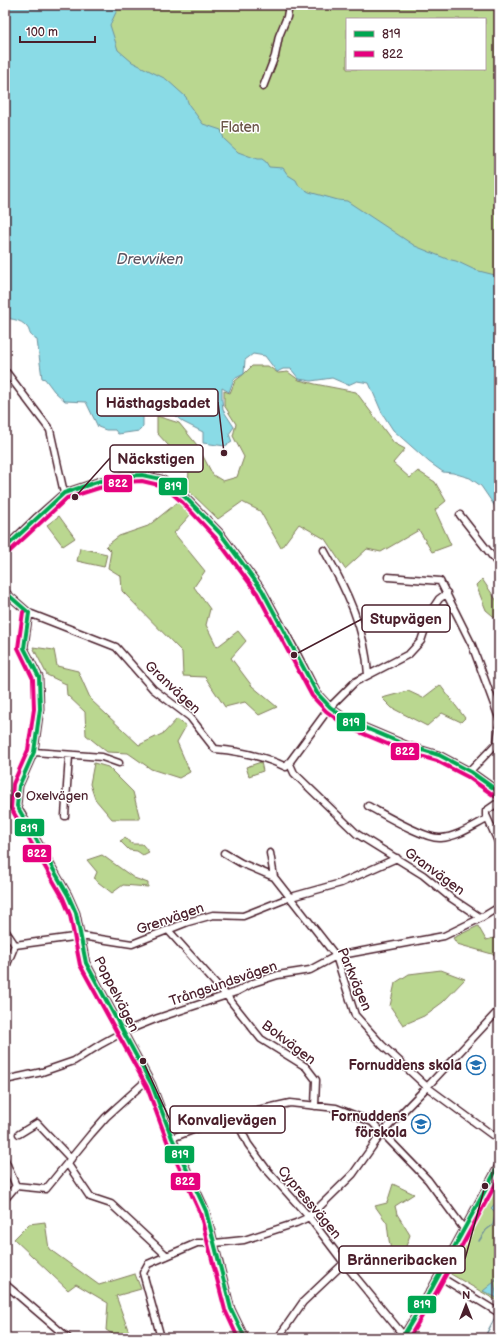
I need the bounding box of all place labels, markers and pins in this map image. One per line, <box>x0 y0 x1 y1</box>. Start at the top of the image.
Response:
callout: Hästhagsbadet <box>97 389 218 416</box>
callout: Näckstigen <box>110 445 203 472</box>
callout: Stupvägen <box>362 605 450 632</box>
place label: Oxelvägen <box>26 788 88 804</box>
marker: Oxelvägen <box>13 790 23 800</box>
school or university icon: Fornuddens skola <box>465 1054 487 1076</box>
place label: Fornuddens skola <box>348 1057 462 1074</box>
callout: Konvaljevägen <box>170 1106 285 1133</box>
place label: Fornuddens förskola <box>331 1108 407 1141</box>
school or university icon: Fornuddens förskola <box>410 1113 432 1135</box>
callout: Bränneribacken <box>339 1246 465 1273</box>

